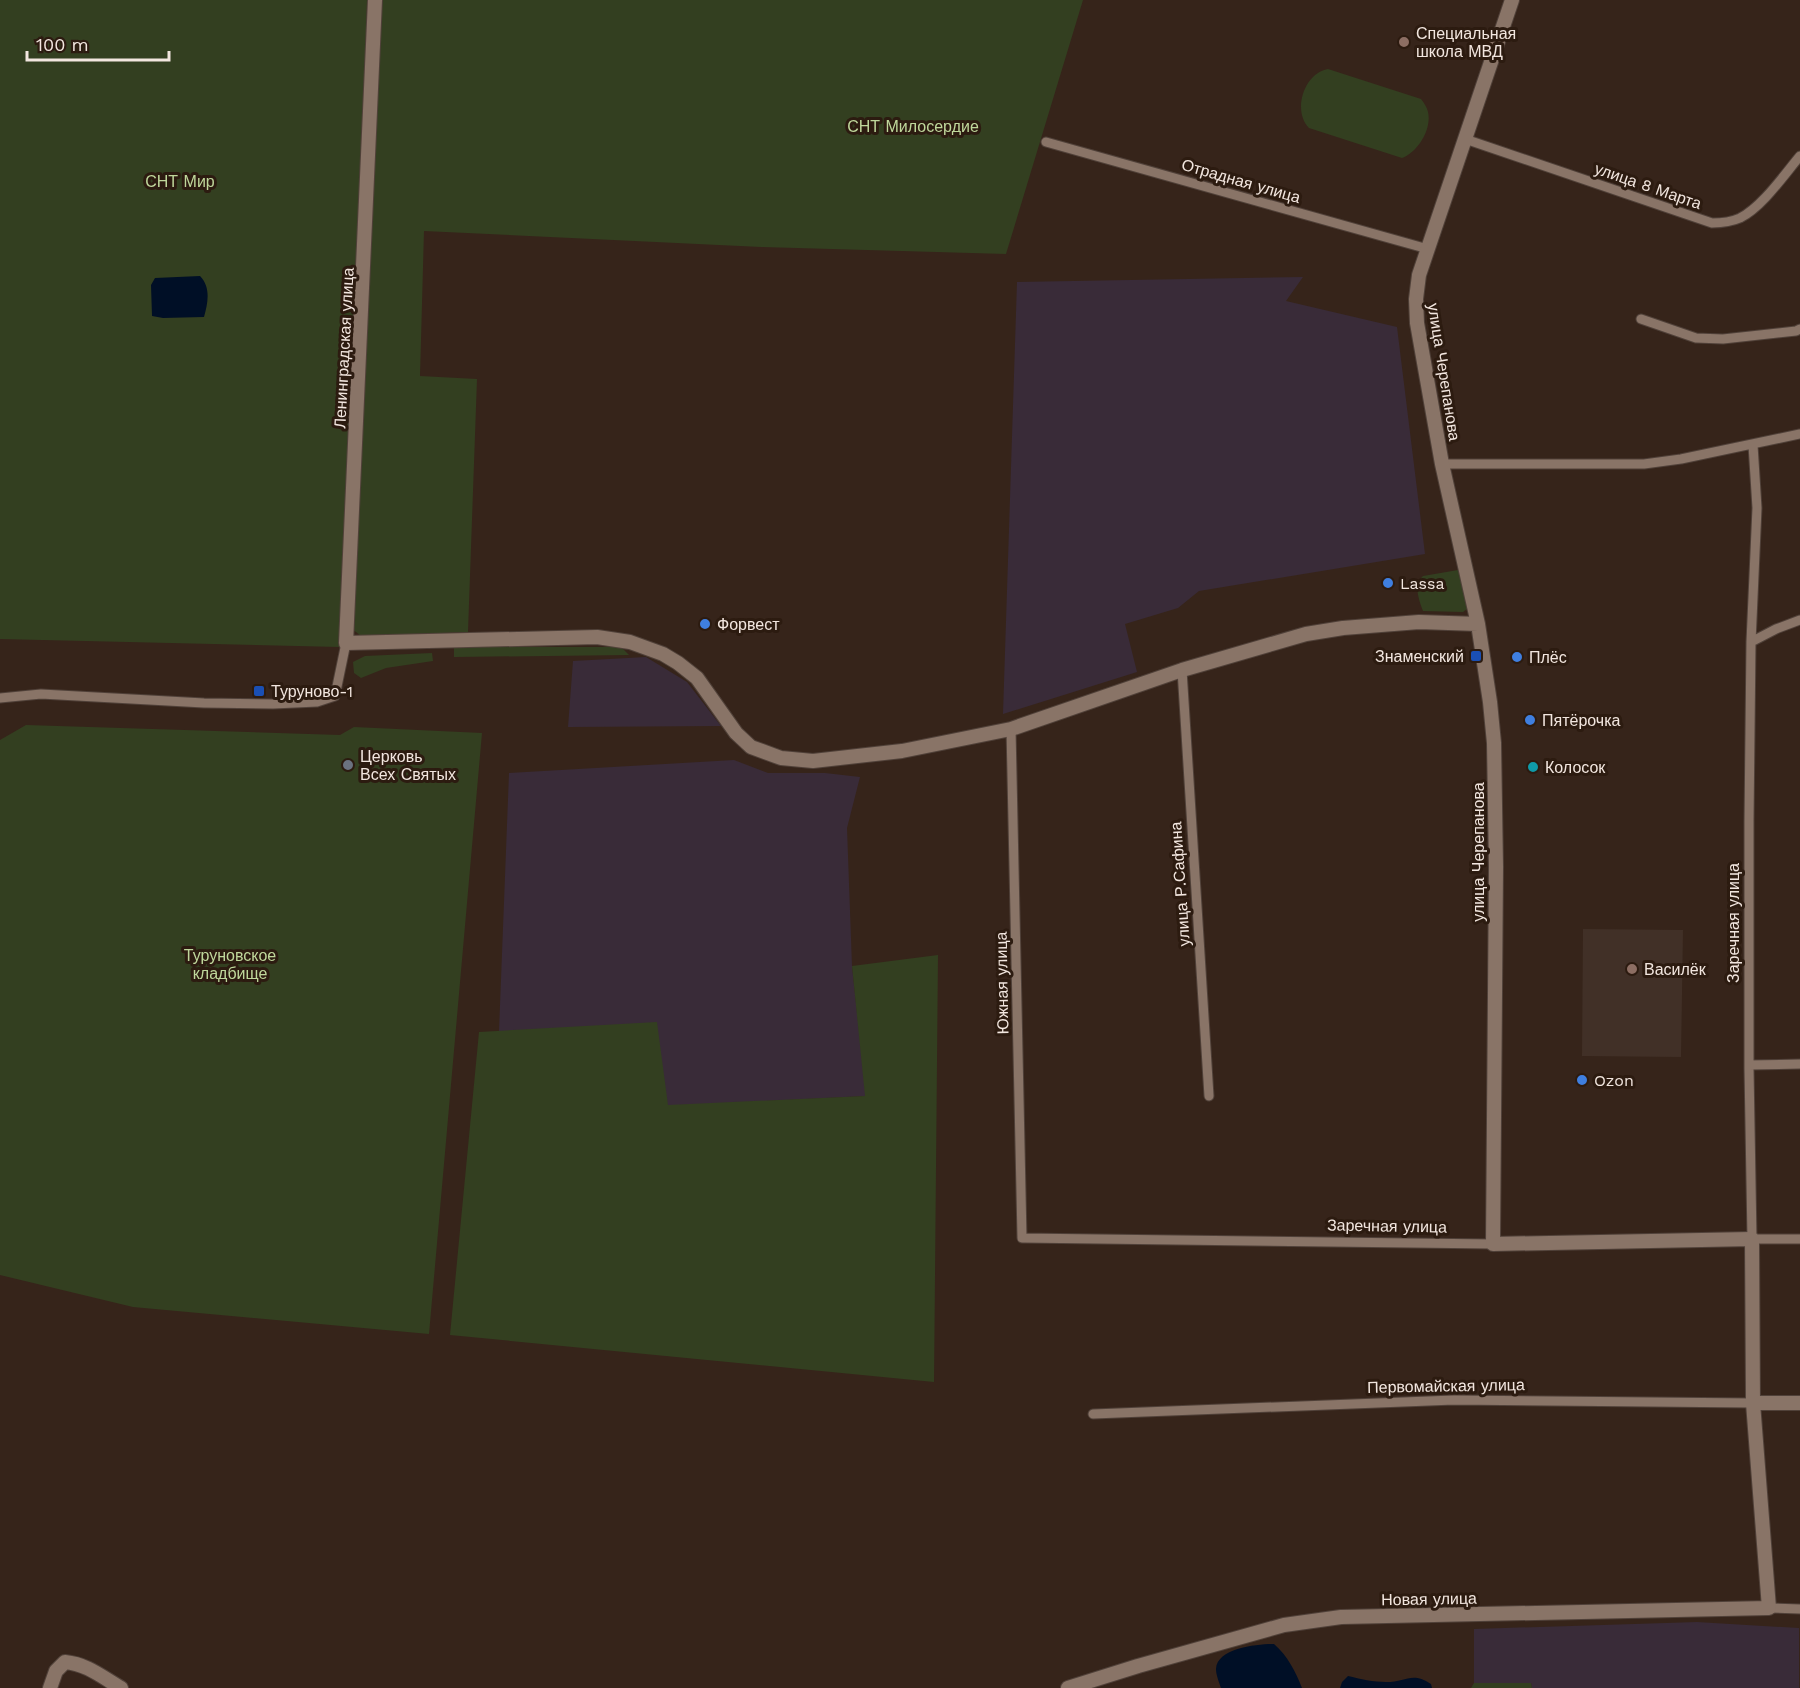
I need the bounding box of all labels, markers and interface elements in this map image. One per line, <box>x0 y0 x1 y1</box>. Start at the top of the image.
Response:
scale bar <box>27 24 170 62</box>
place label: Специальная школа МВД <box>1416 24 1516 61</box>
text: 100 m <box>36 34 89 55</box>
marker: Специальная школа МВД <box>1397 35 1411 49</box>
park label: СНТ Милосердие <box>847 117 979 136</box>
street label: Отрадная улица <box>1179 155 1303 207</box>
street label: улица 8 Марта <box>1592 159 1704 213</box>
park label: СНТ Мир <box>145 172 215 191</box>
street label: Ленинградская улица <box>330 267 358 429</box>
street label: улица Черепанова <box>1424 302 1464 442</box>
place label: Lassa <box>1400 574 1445 593</box>
marker: Lassa <box>1381 576 1395 590</box>
place label: Форвест <box>717 615 780 634</box>
marker: Форвест <box>698 617 712 631</box>
place label: Знаменский <box>1375 647 1464 666</box>
place label: Плёс <box>1529 648 1567 667</box>
marker: Знаменский <box>1469 649 1483 663</box>
marker: Плёс <box>1510 650 1524 664</box>
place label: Туруново-1 <box>271 682 353 701</box>
marker: Туруново-1 <box>252 684 266 698</box>
place label: Пятёрочка <box>1542 711 1621 730</box>
marker: Пятёрочка <box>1523 713 1537 727</box>
place label: Церковь Всех Святых <box>360 747 456 784</box>
marker: Церковь Всех Святых <box>341 758 355 772</box>
place label: Колосок <box>1545 758 1606 777</box>
marker: Колосок <box>1526 760 1540 774</box>
street label: улица Черепанова <box>1469 782 1488 922</box>
street label: улица Р.Сафина <box>1166 821 1194 947</box>
street label: Заречная улица <box>1724 863 1743 983</box>
street label: Южная улица <box>992 931 1012 1035</box>
park label: Туруновское кладбище <box>184 946 276 983</box>
place label: Василёк <box>1644 960 1707 979</box>
marker: Василёк <box>1625 962 1639 976</box>
place label: Ozon <box>1594 1071 1634 1090</box>
marker: Ozon <box>1575 1073 1589 1087</box>
street label: Заречная улица <box>1327 1215 1447 1237</box>
street label: Первомайская улица <box>1367 1375 1525 1397</box>
street label: Новая улица <box>1381 1589 1477 1609</box>

